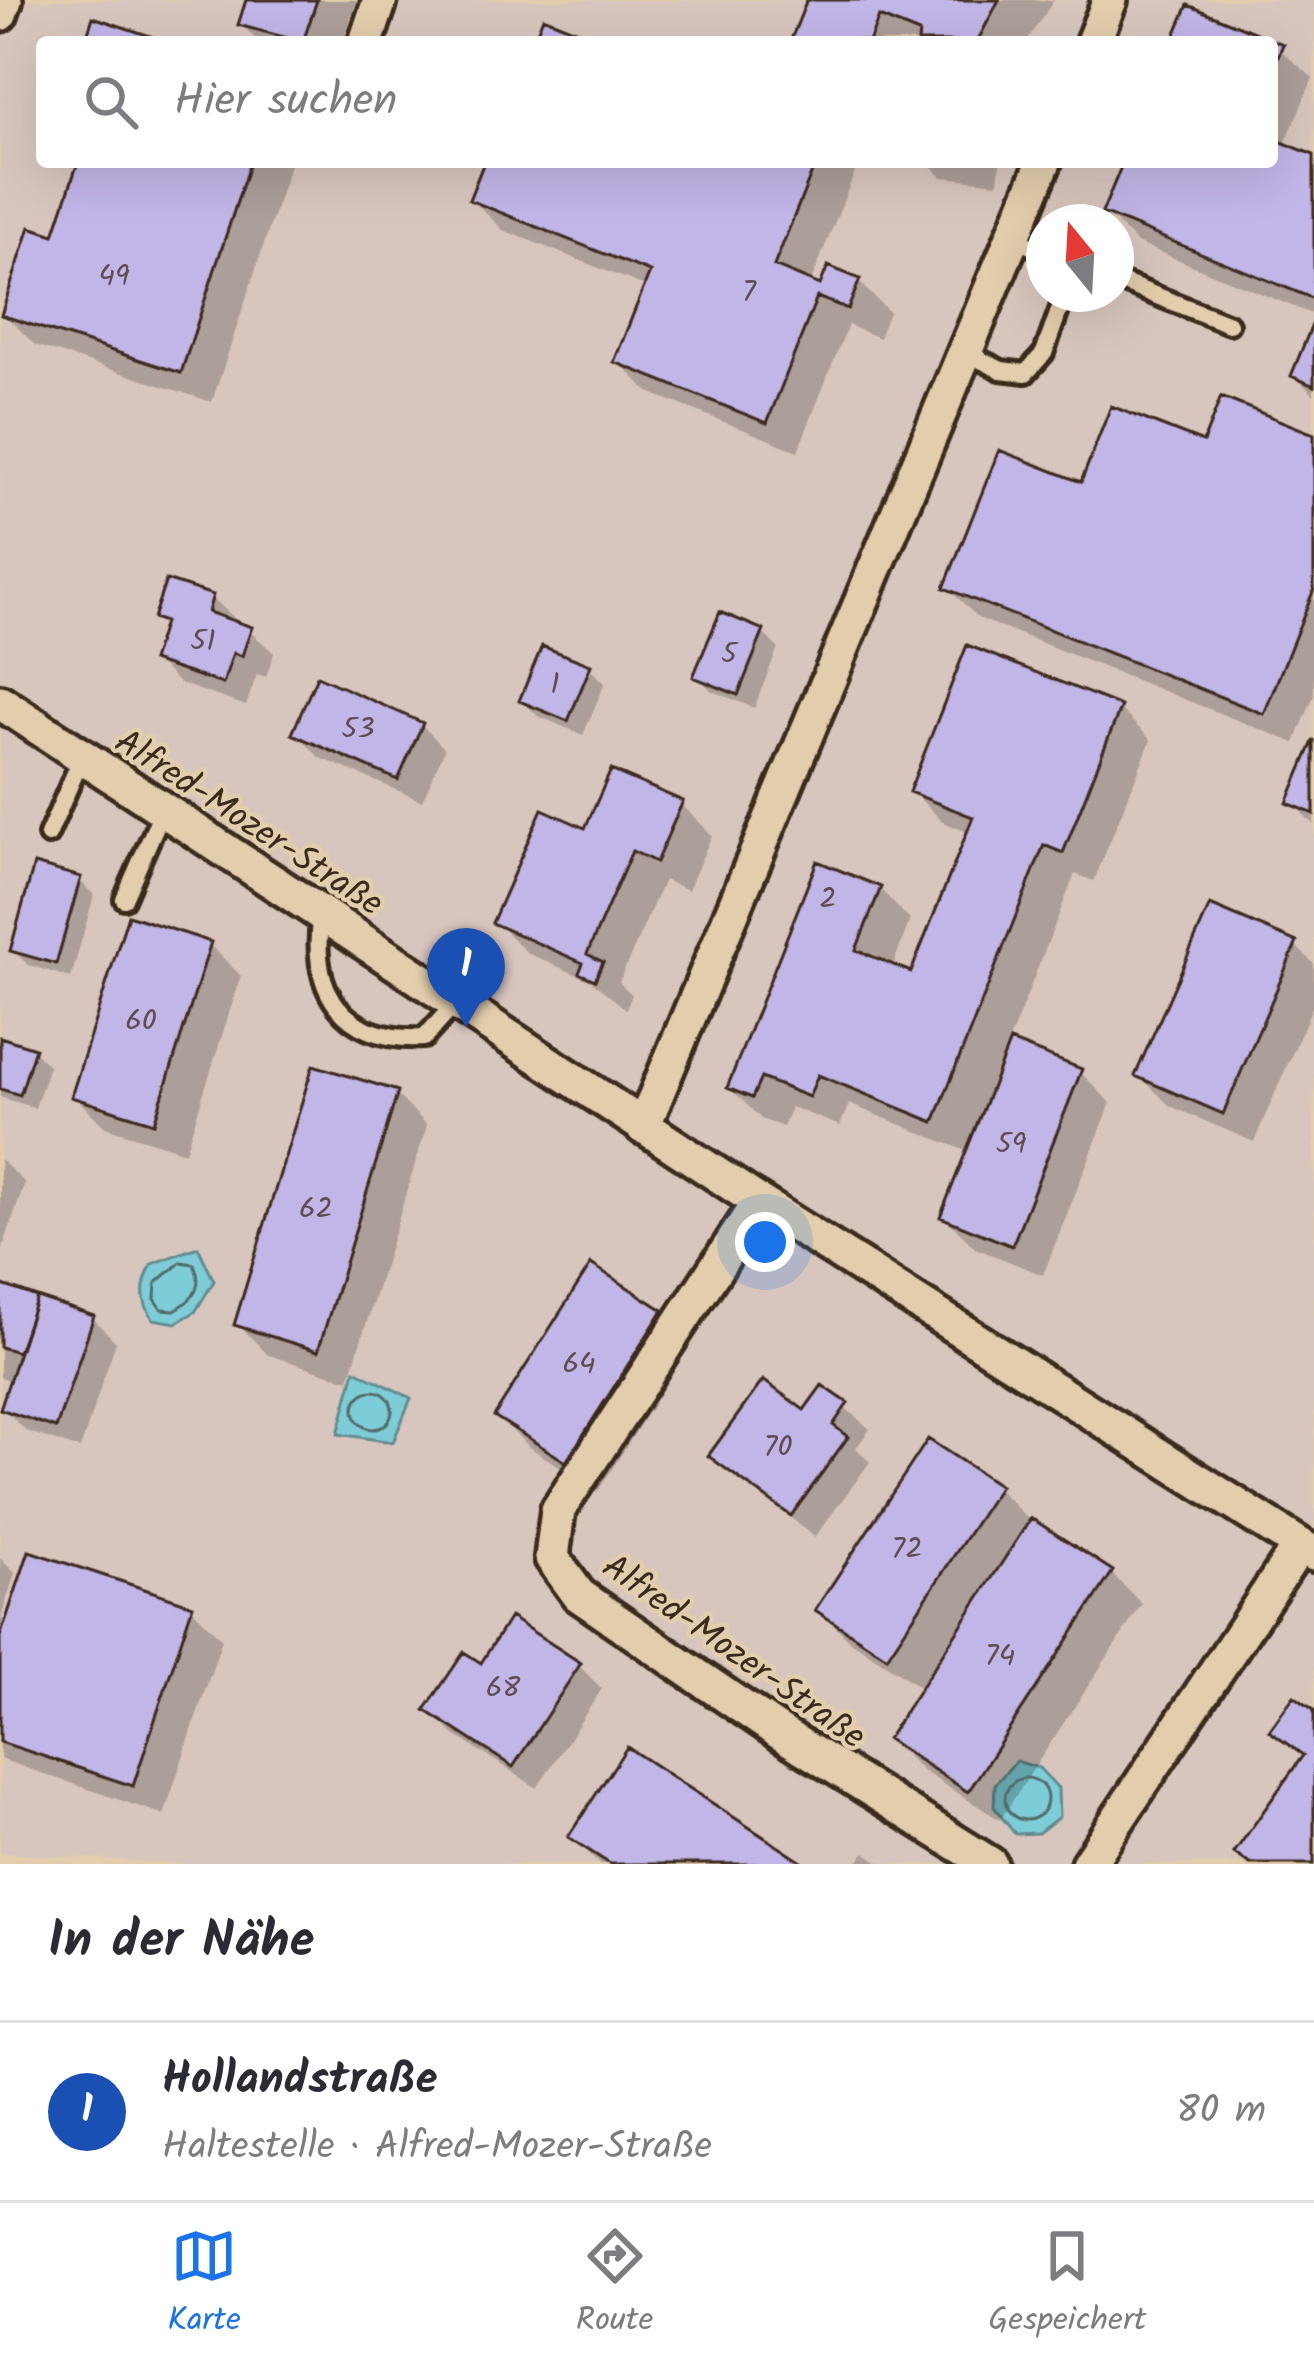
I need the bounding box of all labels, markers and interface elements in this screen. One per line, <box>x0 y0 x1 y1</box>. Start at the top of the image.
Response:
search box <box>36 36 1278 168</box>
text: Hier suchen <box>174 66 397 138</box>
icon: search <box>78 69 144 135</box>
north arrow <box>1026 204 1134 312</box>
house number: 49 <box>98 253 130 301</box>
house number: 7 <box>742 269 757 317</box>
house number: 51 <box>190 618 216 666</box>
house number: 5 <box>721 631 739 679</box>
house number: 1 <box>550 661 560 709</box>
house number: 53 <box>341 706 375 754</box>
street label: Alfred-Mozer-Straße <box>102 715 394 933</box>
house number: 2 <box>819 876 837 924</box>
pin: 1 <box>427 928 505 1027</box>
house number: 60 <box>125 998 157 1046</box>
house number: 59 <box>996 1121 1027 1169</box>
house number: 62 <box>299 1186 333 1234</box>
your location <box>735 1212 795 1272</box>
house number: 64 <box>562 1341 596 1389</box>
house number: 70 <box>764 1424 792 1472</box>
house number: 72 <box>891 1526 923 1574</box>
street label: Alfred-Mozer-Straße <box>589 1540 877 1765</box>
house number: 74 <box>985 1633 1015 1681</box>
house number: 68 <box>486 1665 521 1713</box>
text: In der Nähe <box>48 1902 314 1983</box>
text: Hollandstraße <box>162 2045 437 2117</box>
text: 1 <box>81 2081 93 2143</box>
text: 80 m <box>1176 2081 1266 2143</box>
text: Haltestelle · Alfred-Mozer-Straße <box>162 2117 712 2179</box>
tab: Karte <box>167 2223 241 2348</box>
tab: Route <box>576 2223 653 2348</box>
tab: Gespeichert <box>988 2223 1147 2348</box>

